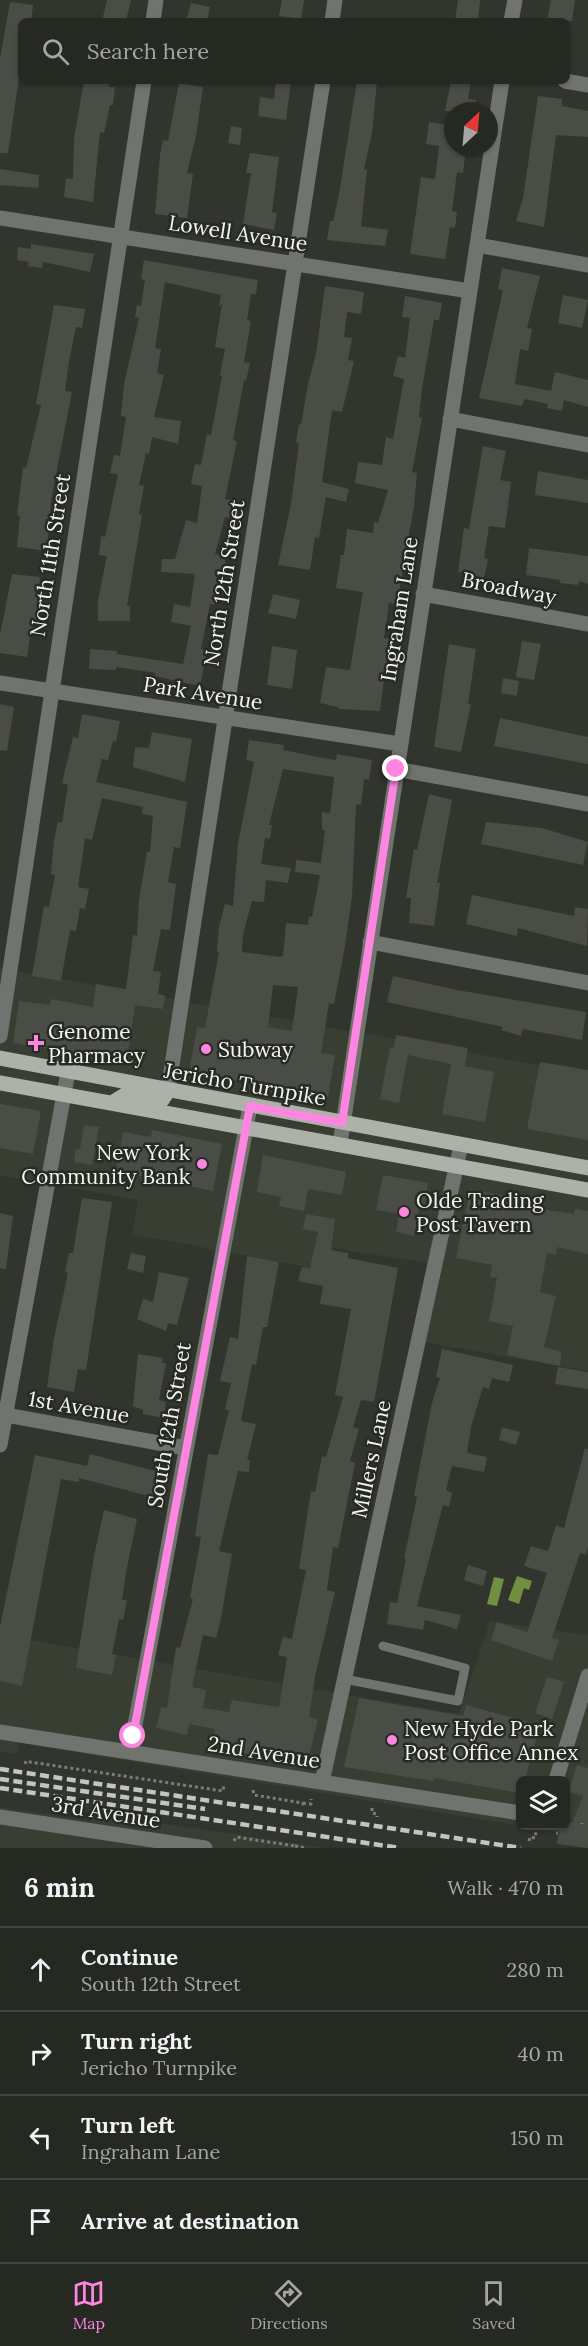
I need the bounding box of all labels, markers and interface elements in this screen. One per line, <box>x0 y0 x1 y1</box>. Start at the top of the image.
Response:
search box <box>18 18 570 84</box>
icon: search <box>39 35 72 68</box>
text: Search here <box>87 37 209 65</box>
north arrow <box>444 102 498 156</box>
street label: Lowell Avenue <box>167 209 309 257</box>
street label: North 11th Street <box>24 471 76 638</box>
street label: North 12th Street <box>198 497 251 668</box>
street label: Ingraham Lane <box>374 535 424 683</box>
street label: Broadway <box>459 566 559 610</box>
street label: Park Avenue <box>141 670 265 716</box>
route end <box>382 755 408 781</box>
place label: Genome Pharmacy <box>48 1018 145 1069</box>
marker: Genome Pharmacy <box>29 1036 43 1050</box>
place label: Subway <box>218 1036 293 1063</box>
marker: Subway <box>199 1042 213 1056</box>
street label: Jericho Turnpike <box>161 1056 328 1112</box>
place label: New York Community Bank <box>21 1139 191 1190</box>
marker: New York Community Bank <box>195 1157 209 1171</box>
place label: Olde Trading Post Tavern <box>416 1187 544 1238</box>
marker: Olde Trading Post Tavern <box>397 1205 411 1219</box>
street label: South 12th Street <box>141 1339 197 1510</box>
street label: 1st Avenue <box>26 1385 132 1429</box>
street label: Millers Lane <box>345 1398 397 1520</box>
place label: New Hyde Park Post Office Annex <box>404 1715 578 1766</box>
route start <box>119 1722 145 1748</box>
street label: 2nd Avenue <box>206 1730 322 1774</box>
marker: New Hyde Park Post Office Annex <box>385 1733 399 1747</box>
map controls <box>516 1776 570 1830</box>
button: layers <box>516 1776 570 1830</box>
street label: 3rd Avenue <box>50 1790 162 1834</box>
text: 6 min <box>24 1871 95 1904</box>
text: Walk · 470 m <box>447 1875 564 1900</box>
text: Continue <box>81 1943 178 1971</box>
icon: ahead <box>24 1953 57 1986</box>
text: 280 m <box>506 1957 564 1982</box>
text: South 12th Street <box>81 1971 241 1996</box>
text: Turn right <box>81 2027 192 2055</box>
icon: right <box>24 2037 57 2070</box>
text: 40 m <box>518 2041 564 2066</box>
text: Jericho Turnpike <box>81 2055 237 2080</box>
text: Turn left <box>81 2111 175 2139</box>
icon: left <box>24 2121 57 2154</box>
text: 150 m <box>510 2125 564 2150</box>
text: Ingraham Lane <box>81 2139 220 2164</box>
icon: arrive <box>24 2205 57 2238</box>
text: Arrive at destination <box>81 2207 299 2235</box>
tab: Map <box>72 2277 105 2333</box>
tab: Directions <box>250 2277 328 2333</box>
tab: Saved <box>472 2277 516 2333</box>

